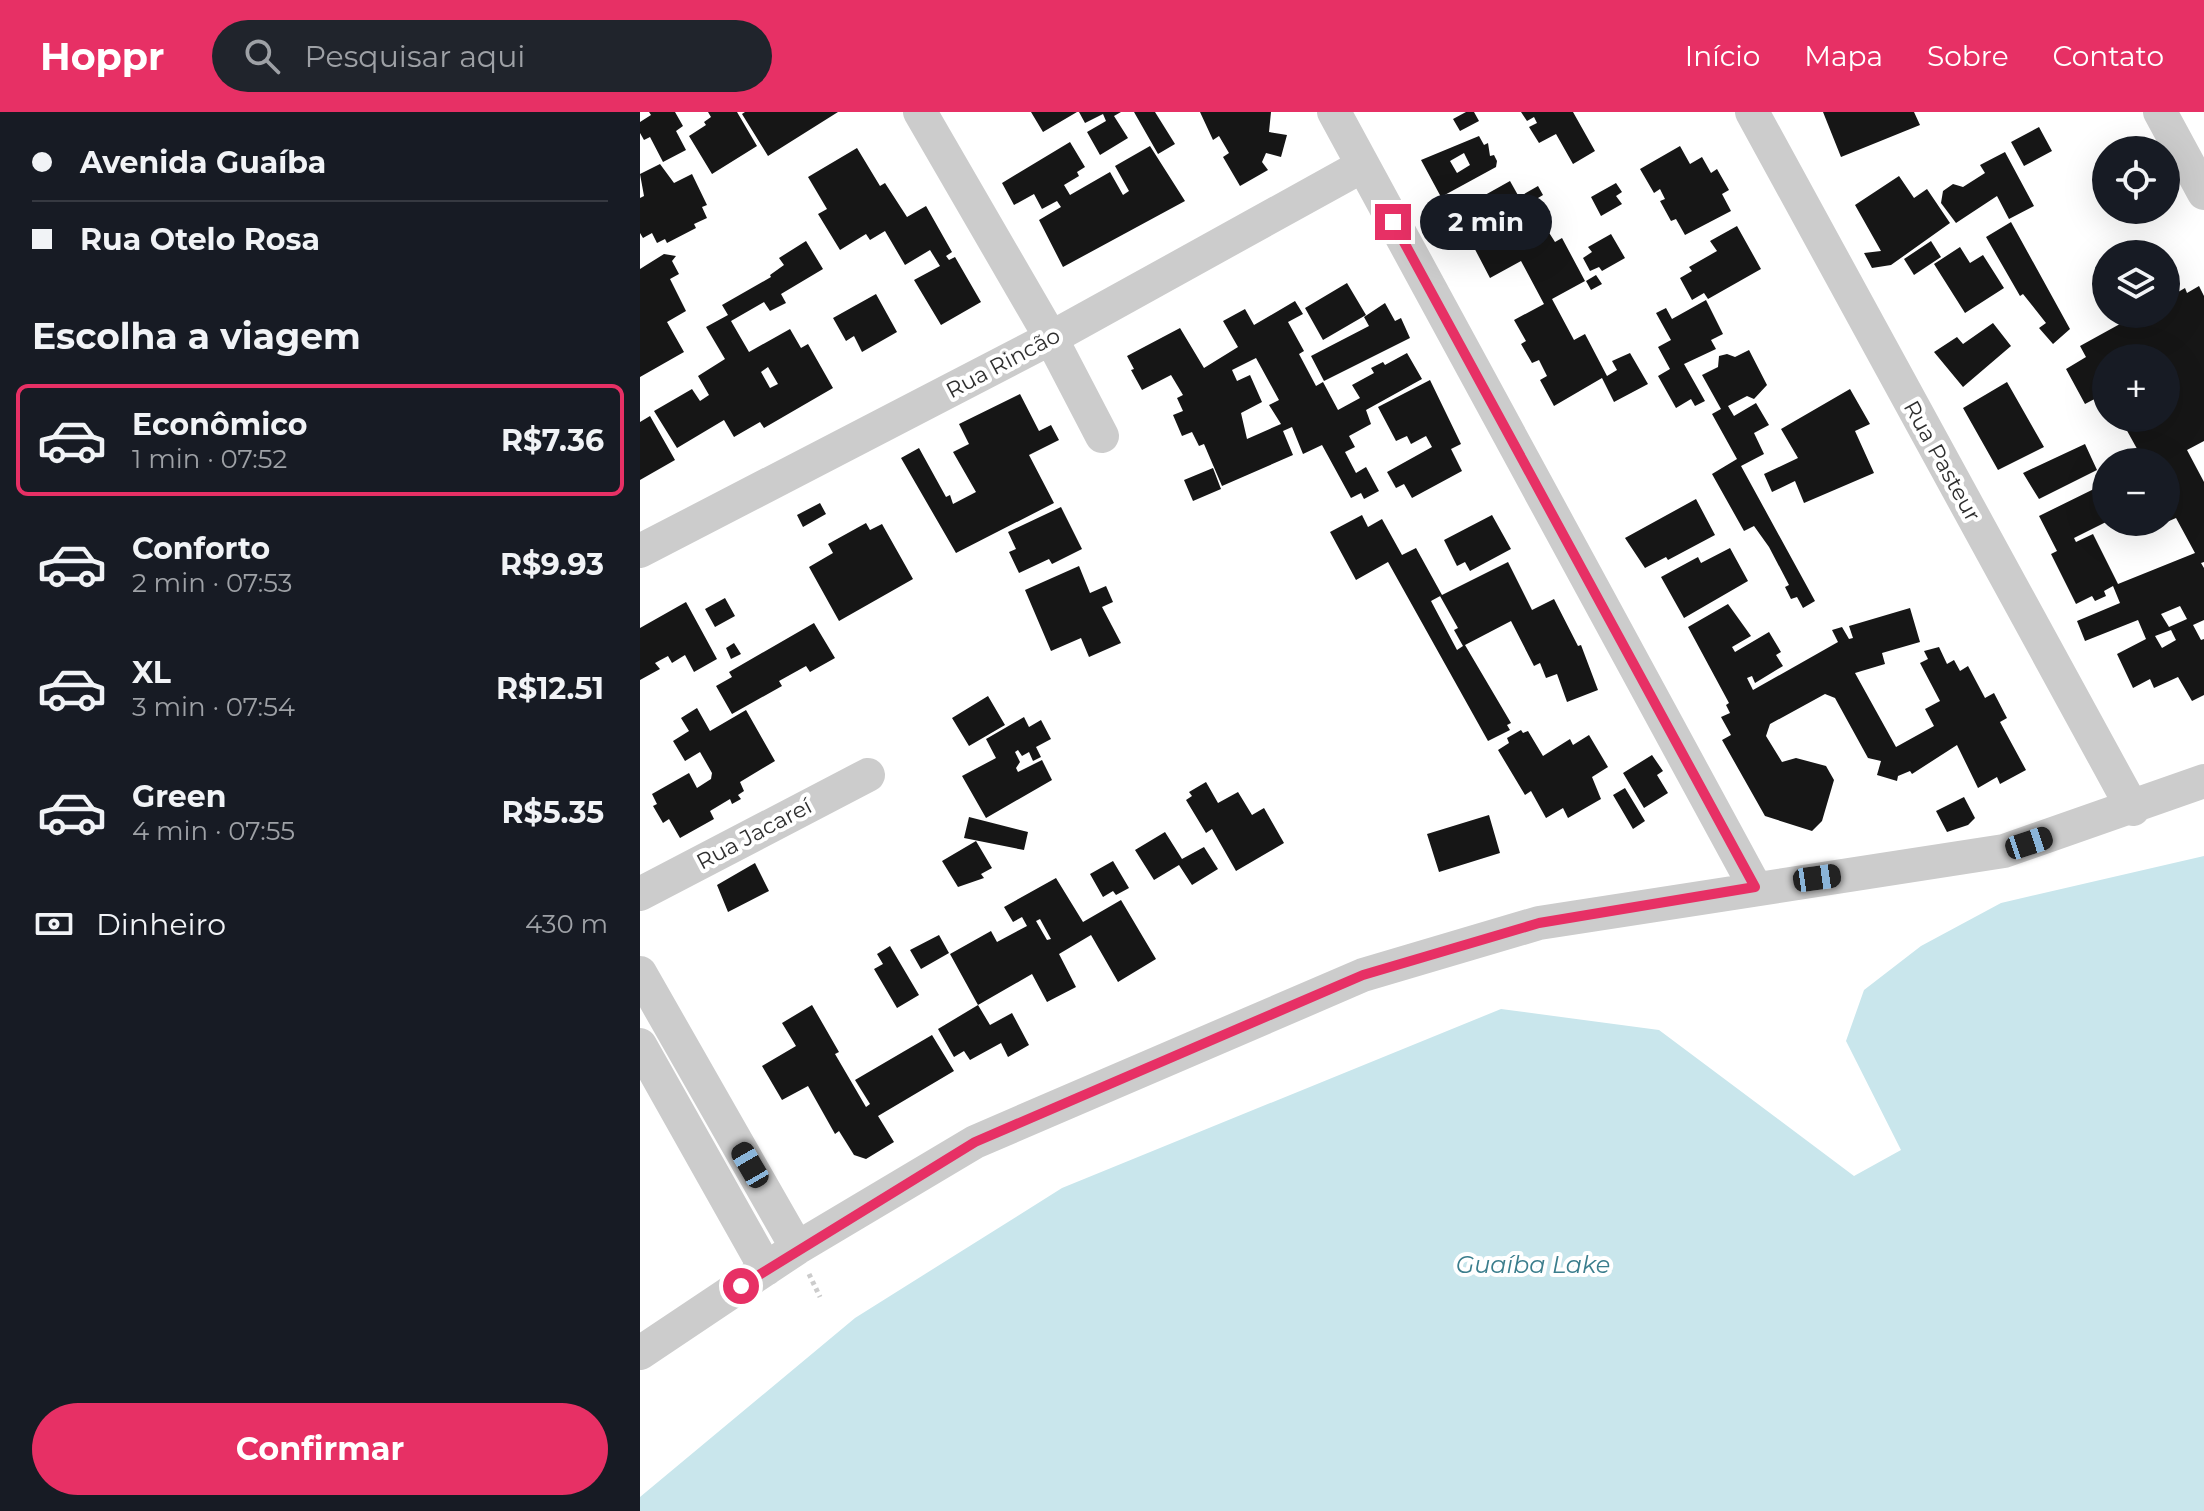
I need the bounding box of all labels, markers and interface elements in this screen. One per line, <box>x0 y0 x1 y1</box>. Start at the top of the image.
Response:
search box <box>212 20 772 92</box>
text: Hoppr <box>40 33 164 80</box>
icon: search <box>240 34 284 78</box>
text: Pesquisar aqui <box>304 38 525 75</box>
text: Início <box>1685 39 1760 73</box>
text: Mapa <box>1804 39 1883 73</box>
text: Sobre <box>1927 39 2009 73</box>
text: Contato <box>2053 39 2164 73</box>
map controls <box>2092 136 2180 536</box>
button: locate <box>2092 136 2180 224</box>
text: Avenida Guaíba <box>80 144 326 181</box>
callout: 2 min <box>1421 194 1553 250</box>
route end <box>1375 204 1411 240</box>
text: 2 min <box>1448 206 1524 238</box>
text: Rua Otelo Rosa <box>80 221 320 258</box>
button: layers <box>2092 240 2180 328</box>
text: Escolha a viagem <box>32 314 361 358</box>
street label: Rua Rincão <box>941 322 1065 404</box>
button: + <box>2092 344 2180 432</box>
street label: Rua Pasteur <box>1898 396 1986 526</box>
icon: car <box>36 404 108 476</box>
text: Econômico <box>132 406 307 443</box>
text: R$7.36 <box>501 422 604 459</box>
text: 1 min · 07:52 <box>132 443 287 475</box>
button: − <box>2092 448 2180 536</box>
icon: car <box>36 528 108 600</box>
text: Conforto <box>132 530 270 567</box>
text: R$9.93 <box>500 546 604 583</box>
text: 2 min · 07:53 <box>132 567 292 599</box>
icon: car <box>36 652 108 724</box>
text: XL <box>132 654 171 691</box>
text: R$12.51 <box>496 670 604 707</box>
text: 3 min · 07:54 <box>132 691 295 723</box>
icon: car <box>36 776 108 848</box>
text: Green <box>132 778 226 815</box>
street label: Rua Jacareí <box>692 792 817 876</box>
text: R$5.35 <box>501 794 604 831</box>
text: 4 min · 07:55 <box>132 815 295 847</box>
car <box>2002 824 2056 862</box>
car <box>1792 863 1842 893</box>
icon: cash <box>32 902 76 946</box>
text: Dinheiro <box>96 906 226 943</box>
text: 430 m <box>525 908 608 940</box>
car <box>728 1138 772 1192</box>
water label: Guaíba Lake <box>1456 1250 1610 1279</box>
route start <box>723 1268 759 1304</box>
button: Confirmar <box>32 1403 608 1495</box>

